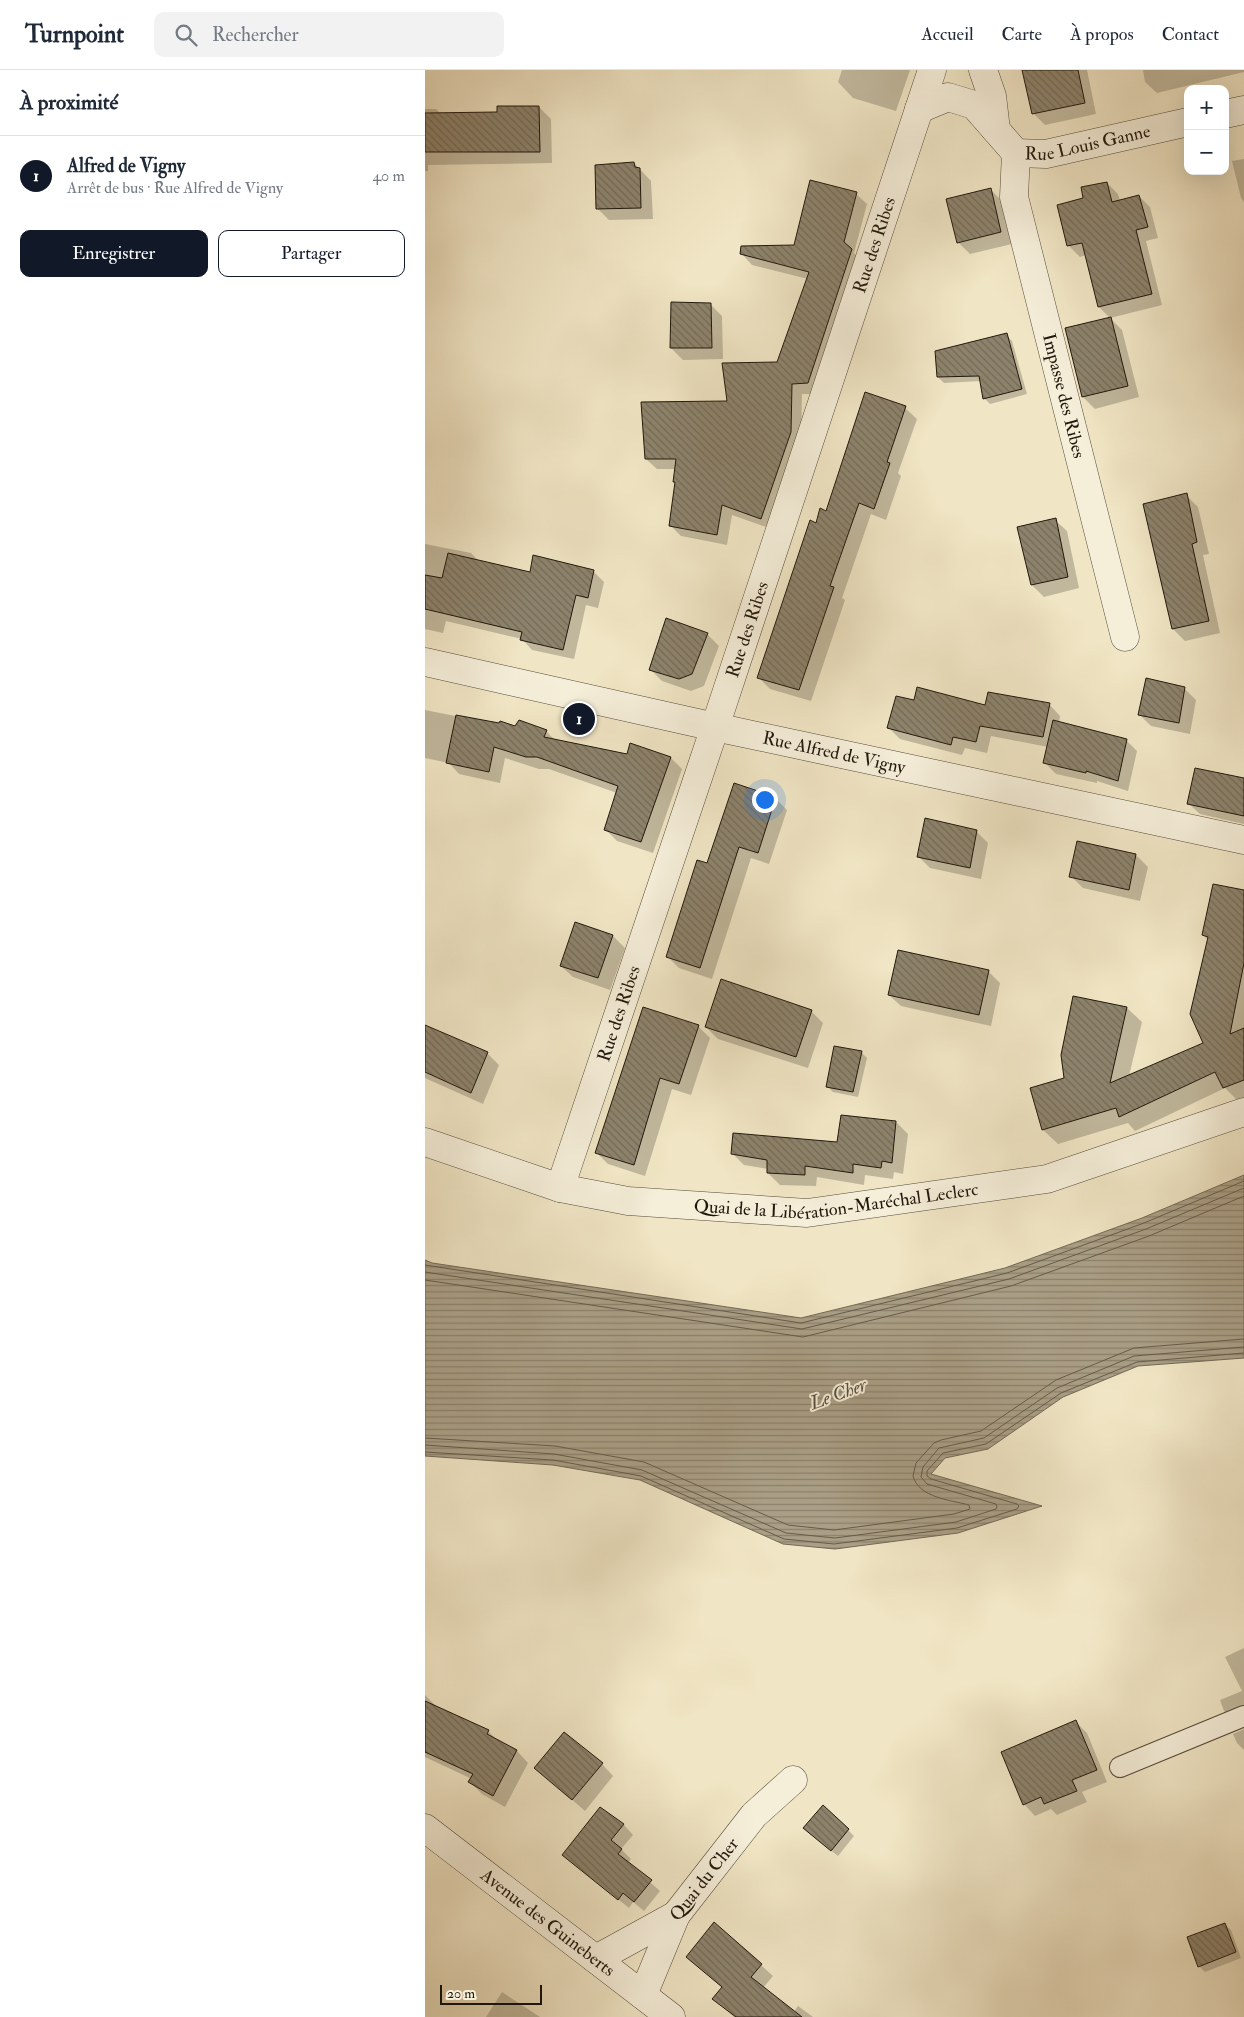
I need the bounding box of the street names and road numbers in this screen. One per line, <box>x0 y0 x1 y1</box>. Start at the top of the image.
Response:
street label: Rue Louis Ganne <box>1024 119 1153 166</box>
street label: Rue des Ribes <box>848 194 901 296</box>
street label: Impasse des Ribes <box>1037 331 1091 461</box>
street label: Rue des Ribes <box>721 579 774 681</box>
street label: Rue Alfred de Vigny <box>761 726 909 779</box>
street label: Rue des Ribes <box>592 963 645 1065</box>
street label: Quai de la Libération-Maréchal Leclerc <box>693 1177 980 1225</box>
street label: Quai du Cher <box>664 1833 744 1925</box>
street label: Avenue des Guineberts <box>475 1863 620 1981</box>

